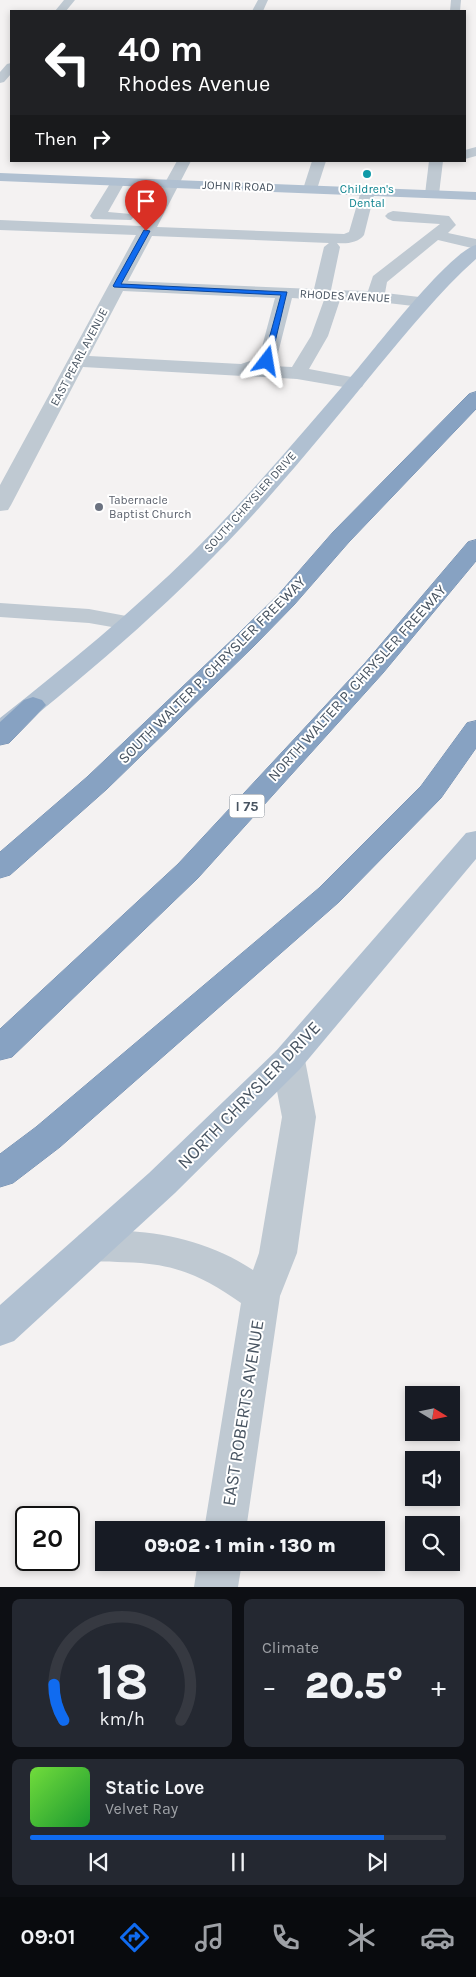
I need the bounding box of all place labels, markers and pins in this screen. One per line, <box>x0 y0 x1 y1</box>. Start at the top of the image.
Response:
marker: Children's Dental <box>361 168 373 180</box>
pin <box>125 180 167 231</box>
place label: Children's Dental <box>340 182 394 210</box>
place label: Tabernacle Baptist Church <box>109 493 191 521</box>
marker: Tabernacle Baptist Church <box>93 501 105 513</box>

